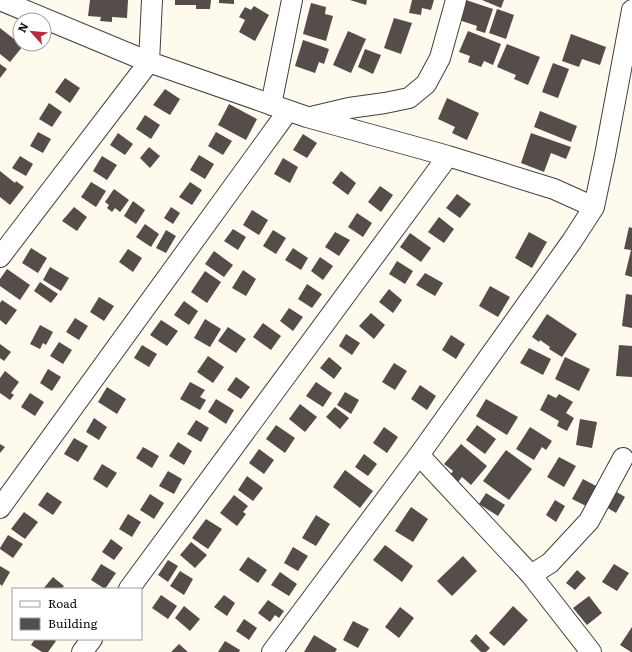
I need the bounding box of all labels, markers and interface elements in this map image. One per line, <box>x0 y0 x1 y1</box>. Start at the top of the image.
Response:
north arrow <box>12 12 52 52</box>
text: N <box>13 19 31 35</box>
legend <box>12 588 142 640</box>
text: Road <box>48 594 78 612</box>
text: Building <box>48 614 98 632</box>

